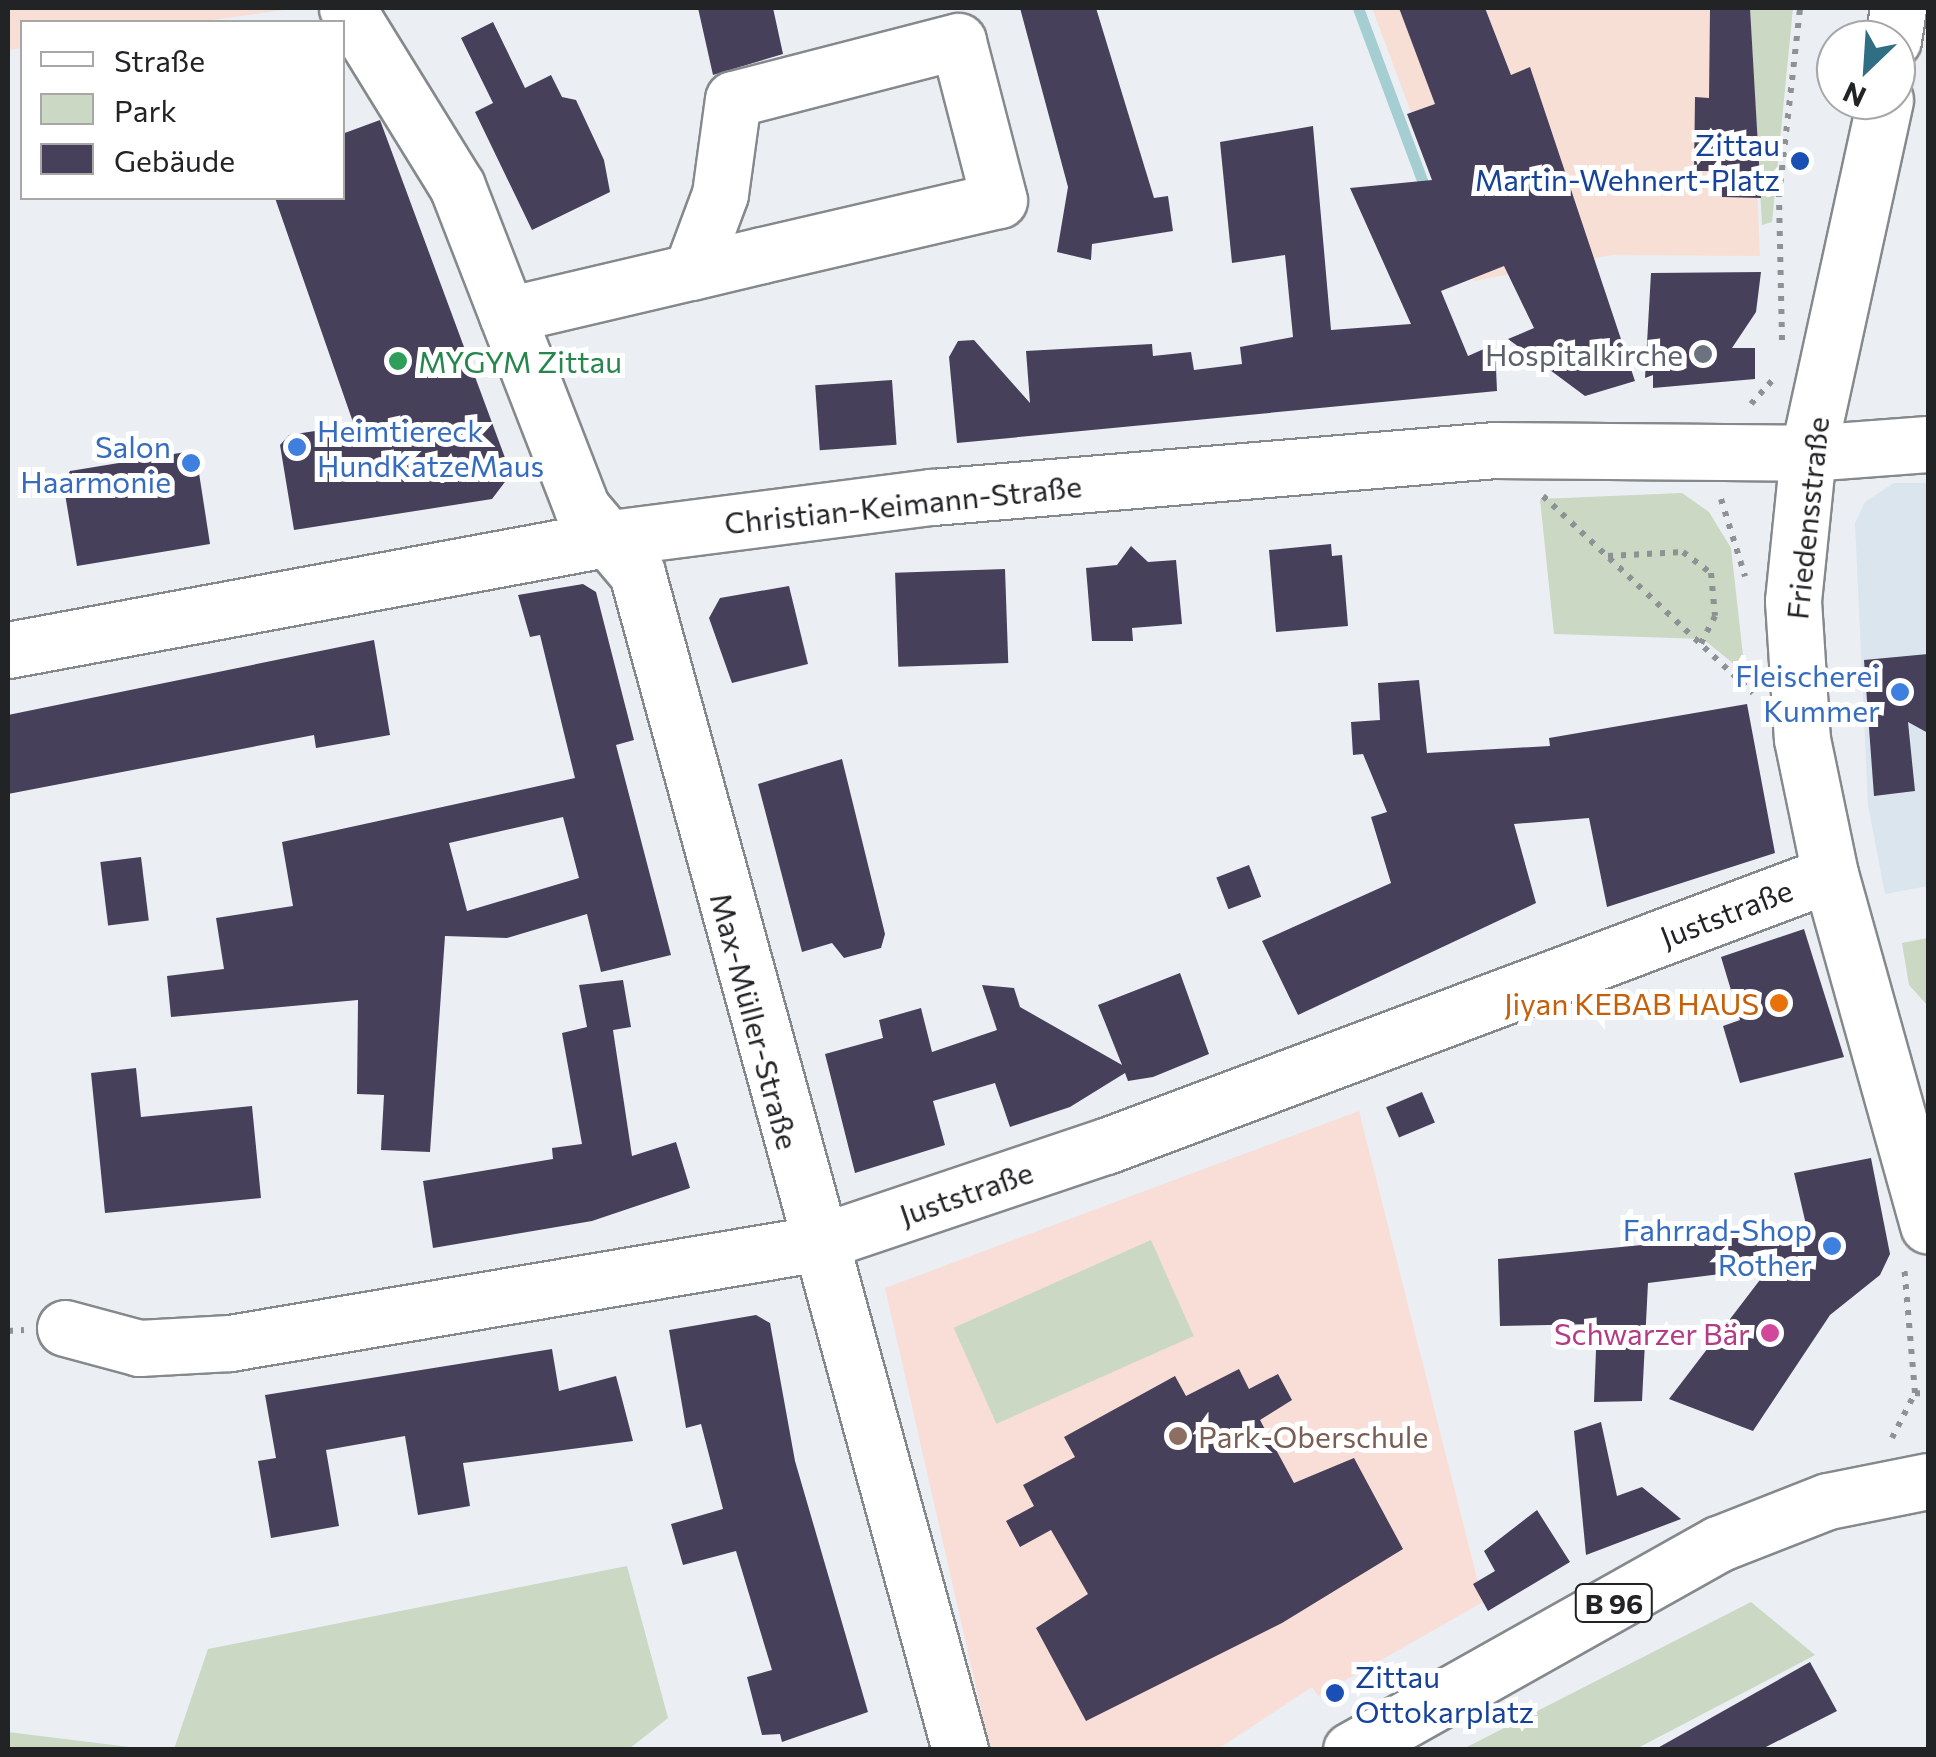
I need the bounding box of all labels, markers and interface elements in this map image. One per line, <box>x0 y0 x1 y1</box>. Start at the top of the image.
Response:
legend <box>20 20 345 200</box>
north arrow <box>1816 20 1916 120</box>
text: Straße <box>114 41 205 78</box>
text: N <box>1837 76 1871 115</box>
text: Park <box>114 91 177 128</box>
place label: Zittau Martin-Wehnert-Platz <box>1475 126 1780 196</box>
text: Gebäude <box>114 141 235 178</box>
marker: Zittau Martin-Wehnert-Platz <box>1789 150 1811 172</box>
place label: Hospitalkirche <box>1485 336 1683 372</box>
place label: MYGYM Zittau <box>418 343 622 379</box>
marker: Hospitalkirche <box>1692 343 1714 365</box>
marker: MYGYM Zittau <box>387 350 409 372</box>
place label: Heimtiereck HundKatzeMaus <box>317 412 544 482</box>
street label: Friedensstraße <box>1778 415 1836 621</box>
place label: Salon Haarmonie <box>20 428 171 498</box>
marker: Heimtiereck HundKatzeMaus <box>286 436 308 458</box>
marker: Salon Haarmonie <box>180 452 202 474</box>
street label: Christian-Keimann-Straße <box>723 467 1083 541</box>
place label: Fleischerei Kummer <box>1735 657 1880 728</box>
marker: Fleischerei Kummer <box>1889 681 1911 703</box>
street label: Juststraße <box>1655 871 1797 955</box>
street label: Max-Müller-Straße <box>703 889 807 1153</box>
place label: Jiyan KEBAB HAUS <box>1504 985 1759 1021</box>
marker: Jiyan KEBAB HAUS <box>1768 992 1790 1014</box>
street label: Juststraße <box>895 1153 1037 1233</box>
place label: Fahrrad-Shop Rother <box>1623 1211 1812 1282</box>
marker: Fahrrad-Shop Rother <box>1821 1235 1843 1257</box>
place label: Schwarzer Bär <box>1554 1315 1750 1351</box>
marker: Schwarzer Bär <box>1759 1322 1781 1344</box>
place label: Park-Oberschule <box>1198 1418 1428 1454</box>
marker: Park-Oberschule <box>1167 1425 1189 1447</box>
road number: B 96 <box>1574 1580 1654 1626</box>
place label: Zittau Ottokarplatz <box>1355 1658 1534 1728</box>
marker: Zittau Ottokarplatz <box>1324 1682 1346 1704</box>

